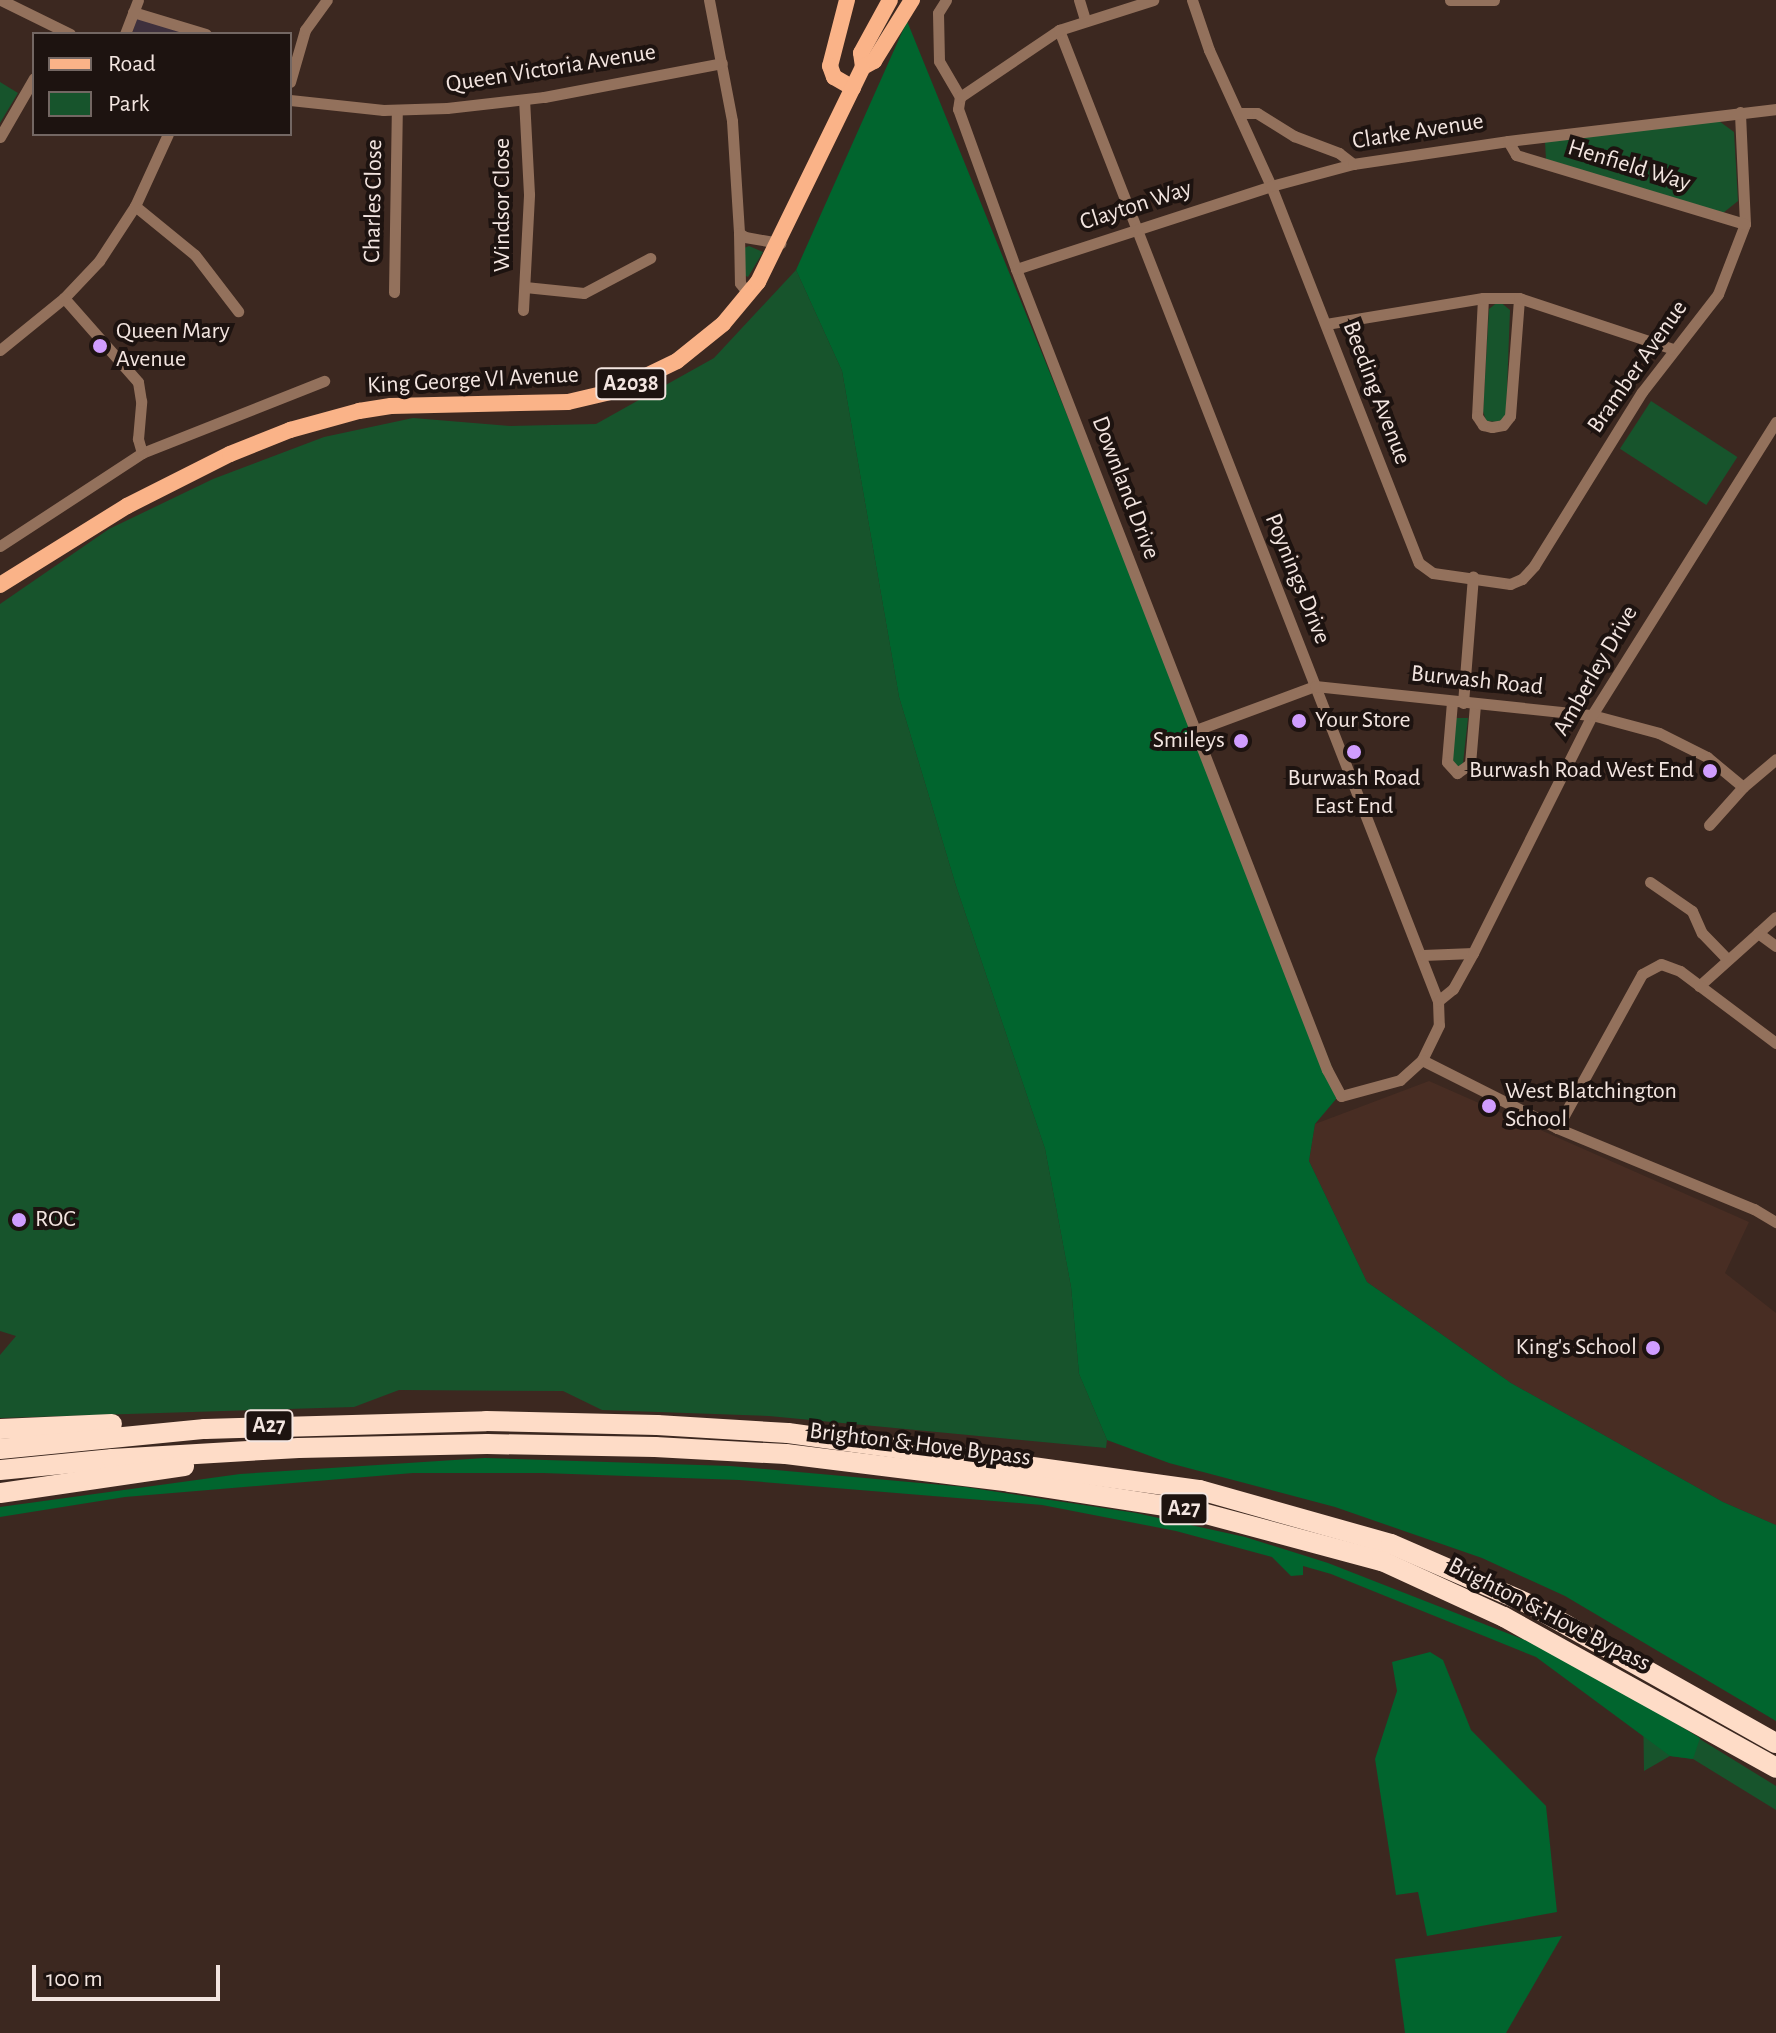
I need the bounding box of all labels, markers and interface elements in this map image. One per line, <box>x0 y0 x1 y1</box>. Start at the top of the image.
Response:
legend <box>32 32 292 136</box>
street label: Queen Victoria Avenue <box>444 38 658 100</box>
text: Road <box>108 52 156 76</box>
text: Park <box>108 92 149 116</box>
street label: Clarke Avenue <box>1350 107 1486 157</box>
street label: Henfield Way <box>1564 134 1694 198</box>
street label: Windsor Close <box>489 138 517 272</box>
street label: Charles Close <box>359 139 389 263</box>
street label: Clayton Way <box>1076 174 1196 238</box>
street label: Bramber Avenue <box>1582 295 1694 439</box>
street label: Beeding Avenue <box>1335 317 1417 469</box>
place label: Queen Mary Avenue <box>116 318 230 374</box>
marker: Queen Mary Avenue <box>91 337 109 355</box>
street label: King George VI Avenue <box>366 361 580 401</box>
road number: A2038 <box>595 366 667 402</box>
street label: Downland Drive <box>1085 412 1165 564</box>
street label: Poynings Drive <box>1258 510 1336 648</box>
street label: Amberley Drive <box>1547 601 1645 741</box>
street label: Burwash Road <box>1409 660 1545 702</box>
place label: Your Store <box>1315 707 1411 735</box>
marker: Your Store <box>1290 712 1308 730</box>
place label: Smileys <box>1153 727 1225 755</box>
marker: Smileys <box>1232 732 1250 750</box>
marker: Burwash Road East End <box>1345 743 1363 761</box>
place label: Burwash Road West End <box>1469 757 1694 785</box>
marker: Burwash Road West End <box>1701 762 1719 780</box>
place label: Burwash Road East End <box>1288 765 1420 821</box>
place label: West Blatchington School <box>1505 1078 1677 1134</box>
marker: West Blatchington School <box>1480 1097 1498 1115</box>
place label: ROC <box>35 1206 76 1234</box>
marker: ROC <box>10 1211 28 1229</box>
place label: King's School <box>1516 1334 1637 1362</box>
marker: King's School <box>1644 1339 1662 1357</box>
road number: A27 <box>243 1408 295 1444</box>
street label: Brighton & Hove Bypass <box>808 1417 1032 1473</box>
road number: A27 <box>1158 1491 1210 1527</box>
street label: Brighton & Hove Bypass <box>1443 1552 1655 1678</box>
scale bar <box>36 1949 224 1999</box>
text: 100 m <box>46 1967 103 1991</box>

